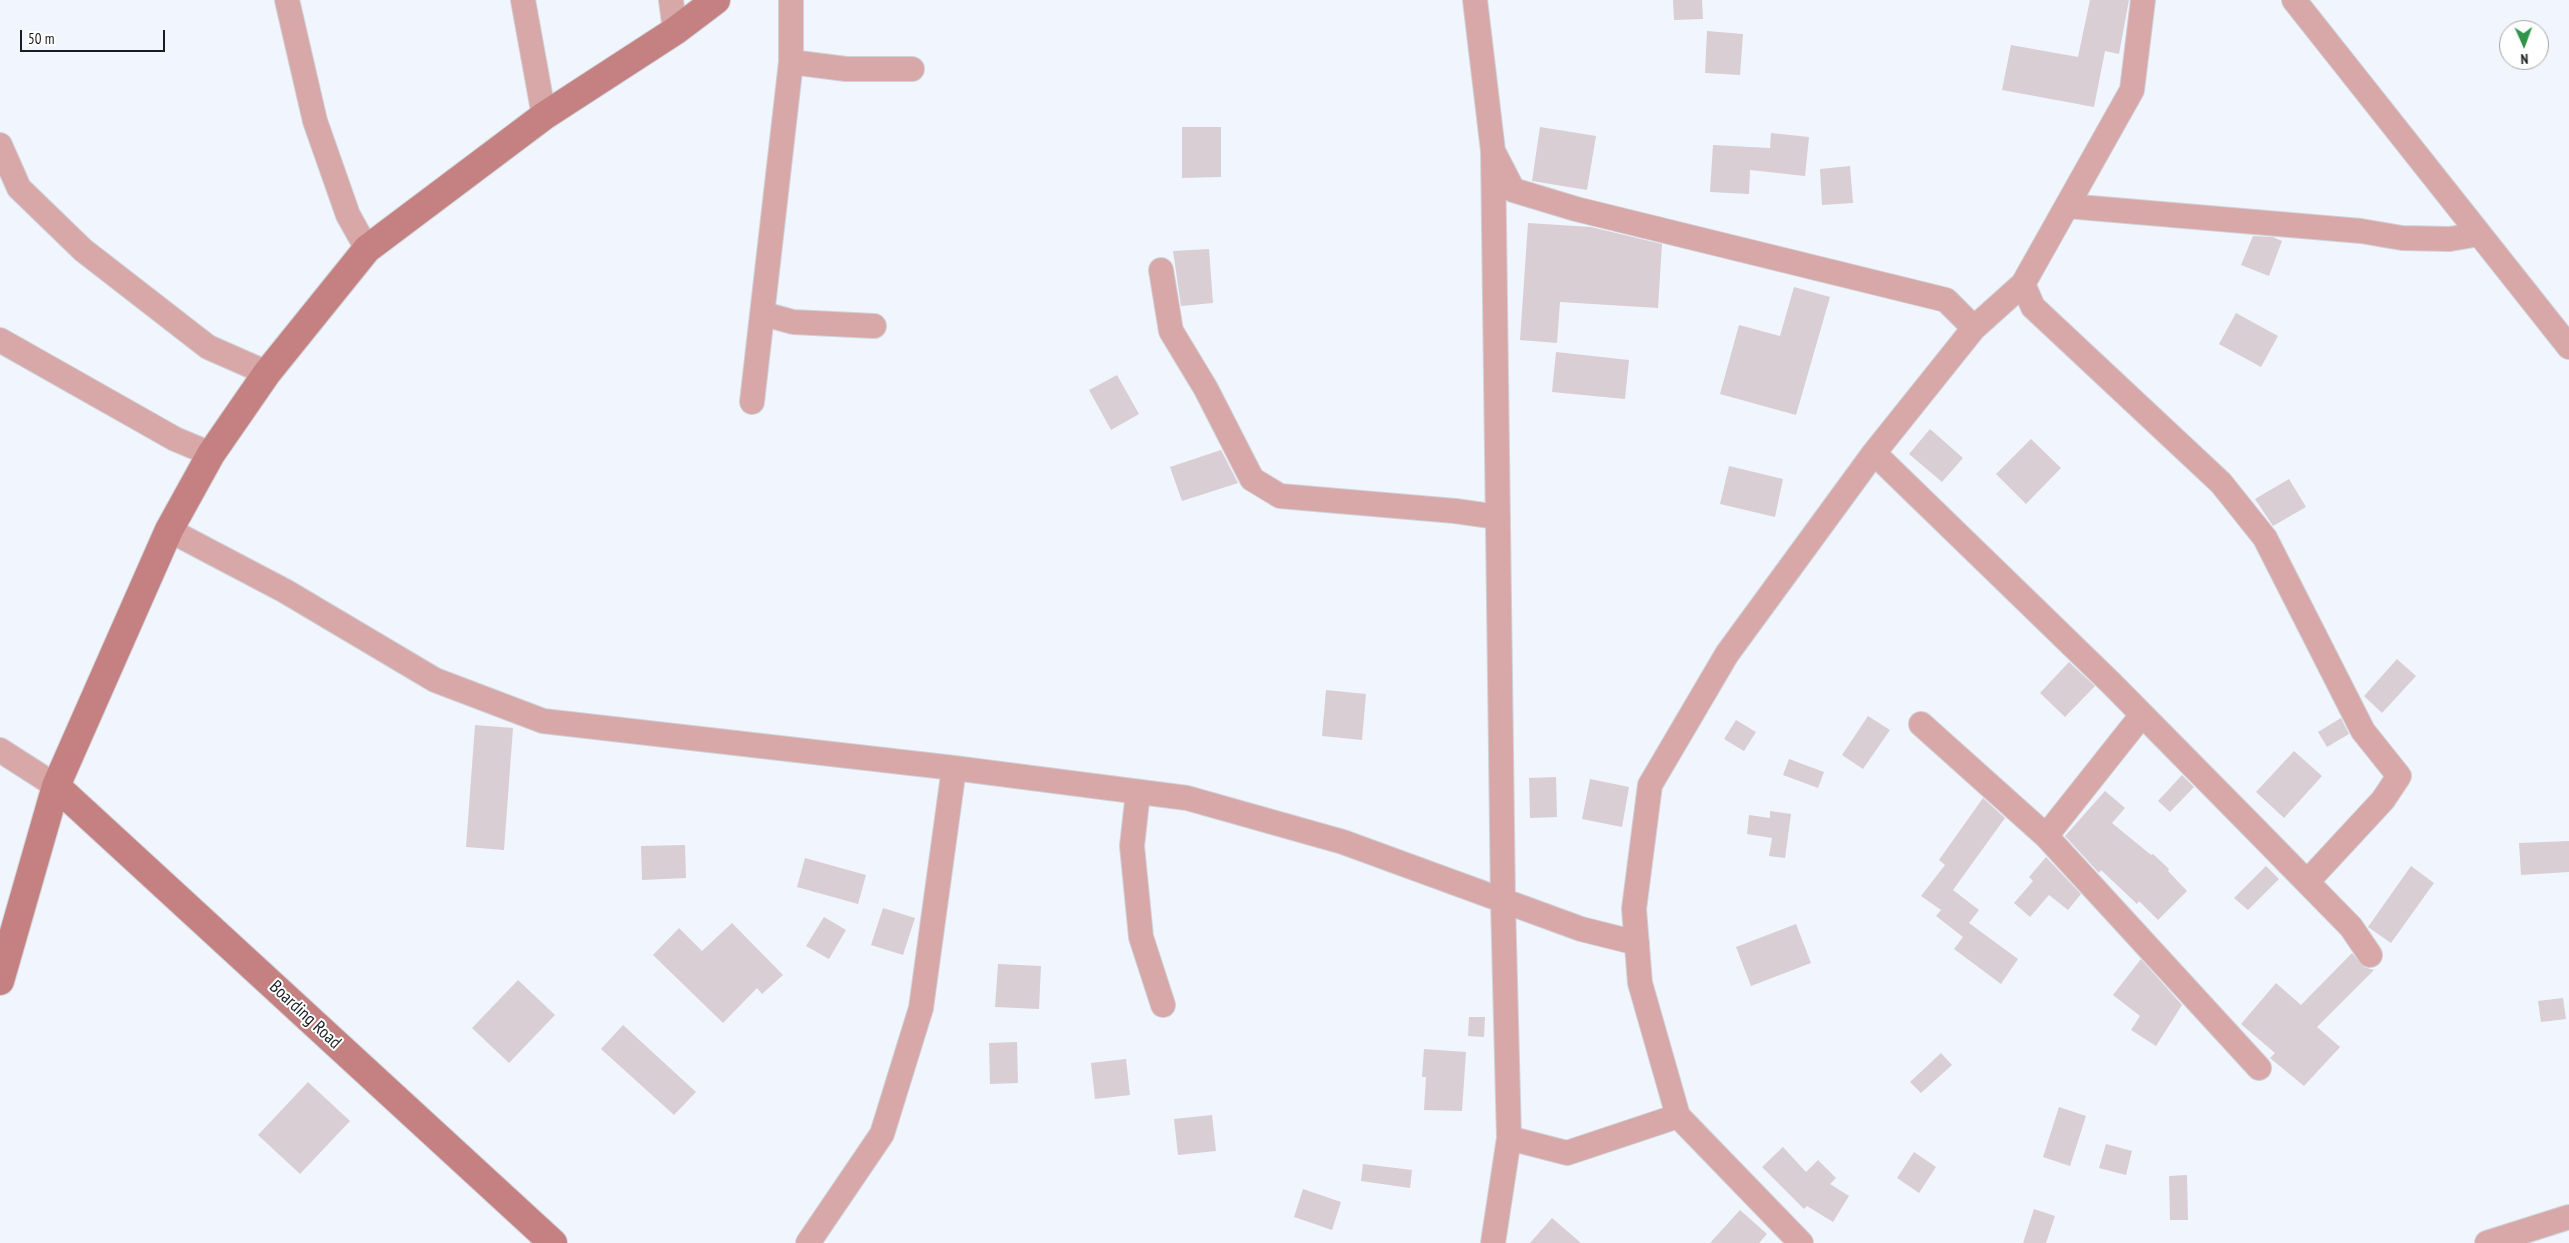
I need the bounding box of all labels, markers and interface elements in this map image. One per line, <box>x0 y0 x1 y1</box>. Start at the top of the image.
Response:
scale bar <box>22 20 168 52</box>
north arrow <box>2499 20 2549 70</box>
text: 50 m <box>28 29 54 48</box>
text: N <box>2520 50 2529 68</box>
street label: Boarding Road <box>265 976 345 1054</box>

